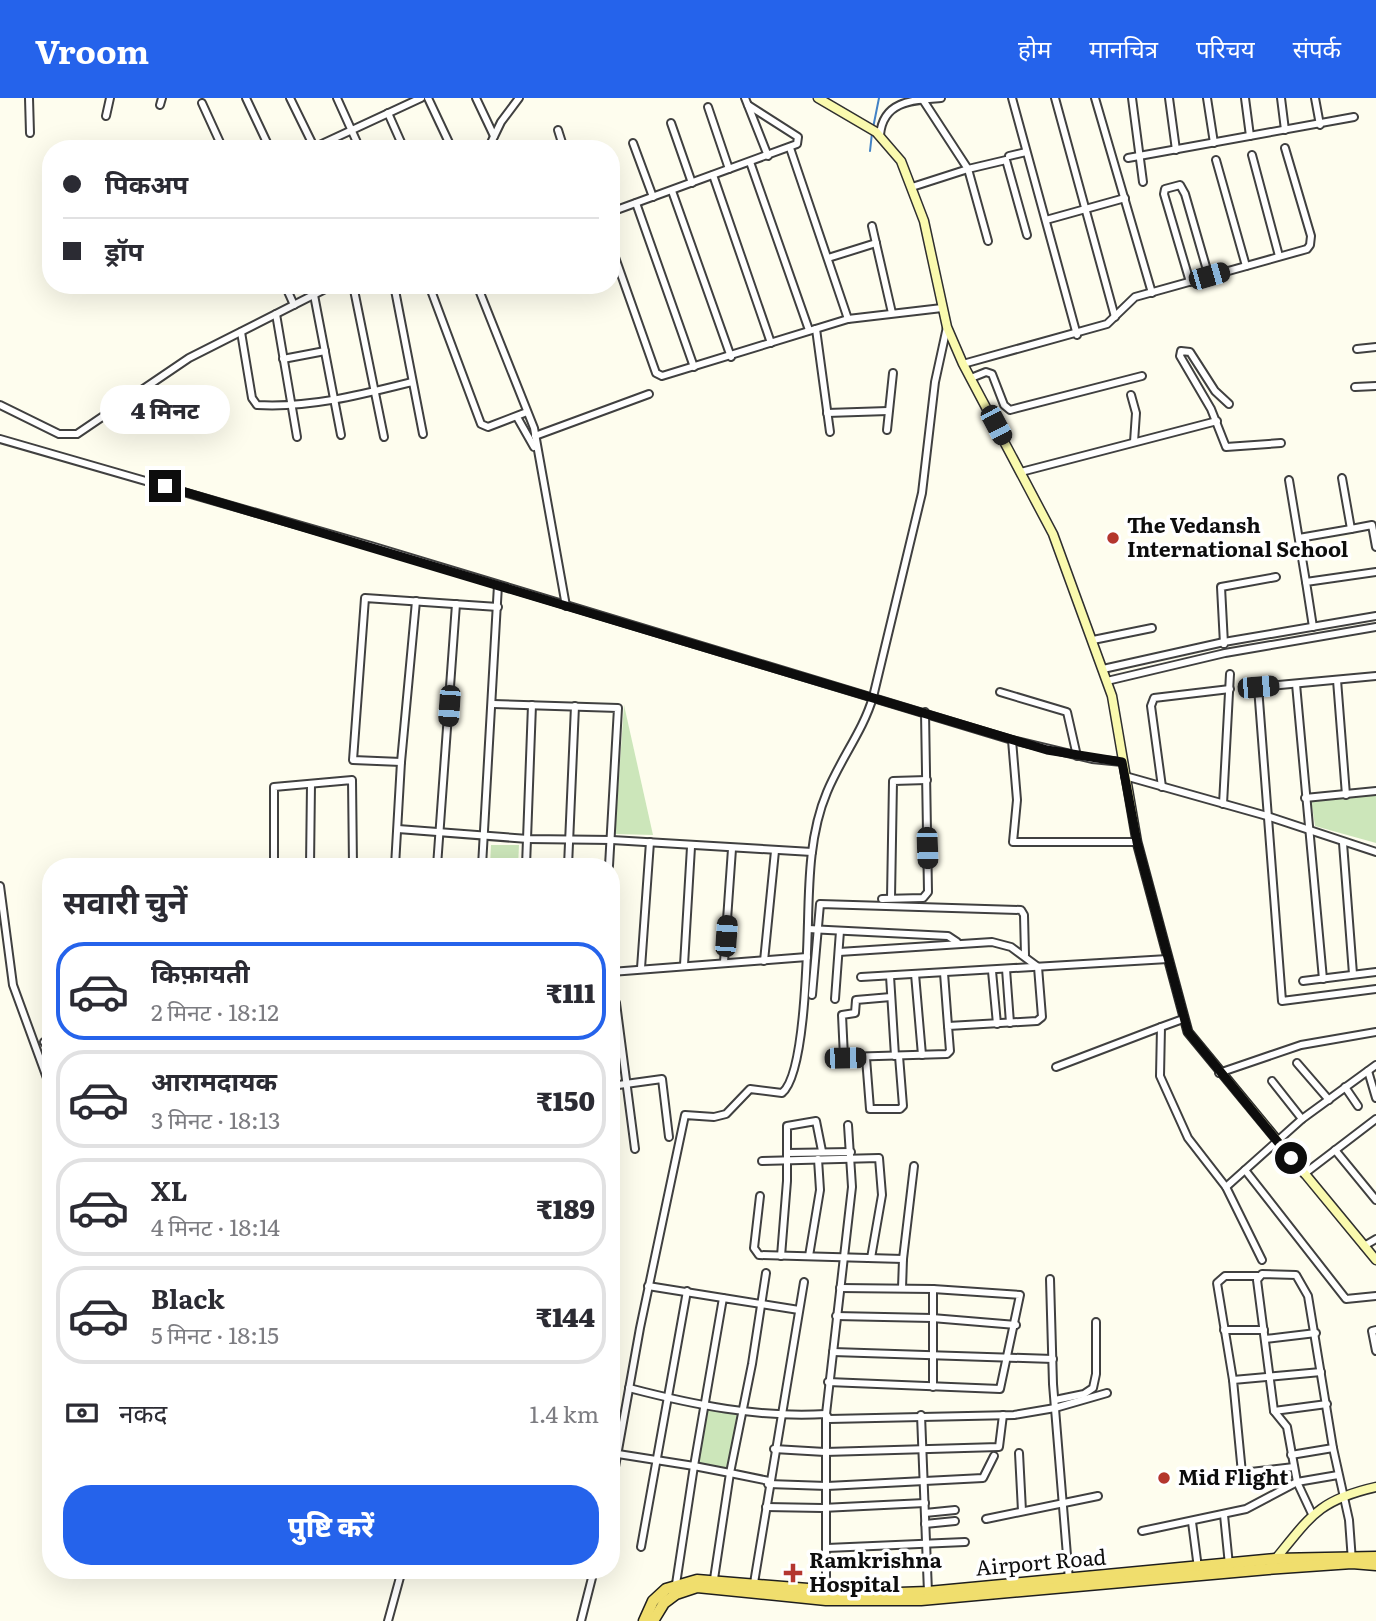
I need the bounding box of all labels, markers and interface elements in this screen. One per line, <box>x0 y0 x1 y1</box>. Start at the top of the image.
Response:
text: Vroom <box>35 25 149 74</box>
text: होम <box>1018 30 1051 65</box>
text: मानचित्र <box>1089 30 1158 65</box>
text: परिचय <box>1196 30 1255 65</box>
text: संपर्क <box>1293 30 1341 65</box>
text: पिकअप <box>105 163 188 202</box>
text: ड्रॉप <box>105 230 143 269</box>
car <box>1186 260 1233 292</box>
callout: 4 मिनट <box>100 384 230 434</box>
text: 4 मिनट <box>131 392 199 426</box>
car <box>977 402 1016 448</box>
route end <box>149 470 181 502</box>
place label: The Vedansh International School <box>1127 508 1349 563</box>
marker: The Vedansh International School <box>1105 530 1121 546</box>
car <box>1237 675 1280 699</box>
car <box>438 684 461 728</box>
car <box>916 827 939 869</box>
text: सवारी चुनें <box>63 876 187 924</box>
car <box>715 914 738 958</box>
text: किफ़ायती <box>151 952 250 991</box>
icon: car <box>67 960 130 1023</box>
text: ₹111 <box>546 972 595 1011</box>
text: 2 मिनट · 18:12 <box>151 994 279 1028</box>
car <box>824 1047 867 1069</box>
text: आरामदायक <box>151 1060 277 1099</box>
icon: car <box>67 1068 130 1131</box>
text: ₹150 <box>537 1080 595 1119</box>
text: 3 मिनट · 18:13 <box>151 1102 281 1136</box>
route start <box>1275 1142 1307 1174</box>
text: XL <box>151 1170 188 1209</box>
icon: car <box>67 1176 130 1239</box>
text: ₹189 <box>536 1188 595 1227</box>
text: 4 मिनट · 18:14 <box>151 1209 280 1243</box>
text: Black <box>151 1278 225 1317</box>
icon: car <box>67 1284 130 1347</box>
text: ₹144 <box>536 1296 595 1335</box>
text: 5 मिनट · 18:15 <box>151 1317 279 1351</box>
text: नकद <box>119 1392 167 1431</box>
icon: cash <box>63 1394 101 1432</box>
text: 1.4 km <box>529 1396 599 1430</box>
place label: Mid Flight <box>1178 1460 1289 1491</box>
marker: Mid Flight <box>1156 1470 1172 1486</box>
button: पुष्टि करें <box>63 1485 599 1565</box>
street label: Airport Road <box>974 1539 1108 1582</box>
place label: Ramkrishna Hospital <box>809 1543 943 1598</box>
marker: Ramkrishna Hospital <box>783 1563 803 1583</box>

